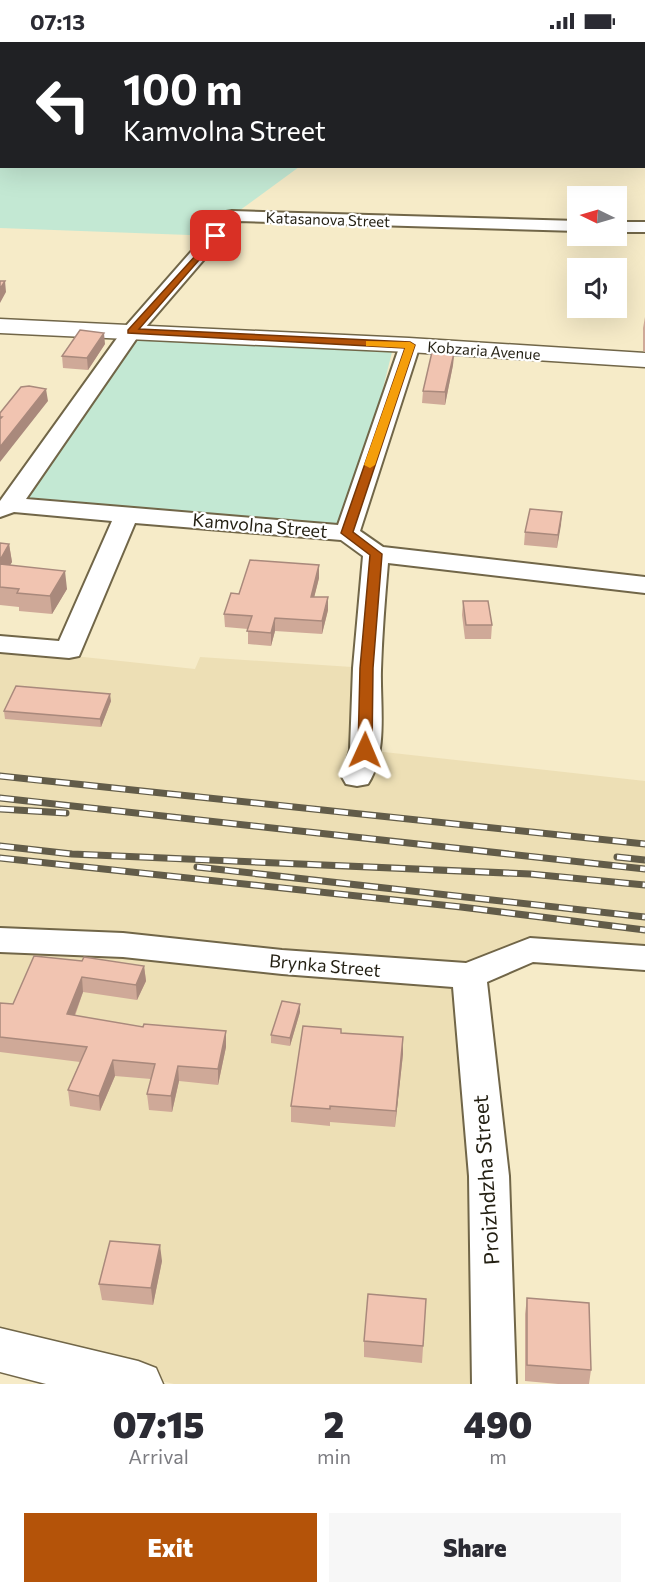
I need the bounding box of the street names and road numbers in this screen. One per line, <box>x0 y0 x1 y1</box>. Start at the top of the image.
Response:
street label: Katasanova Street <box>265 208 391 230</box>
street label: Kobzaria Avenue <box>427 337 541 363</box>
street label: Kamvolna Street <box>192 508 328 542</box>
street label: Brynka Street <box>268 949 382 981</box>
street label: Proizhdzha Street <box>467 1094 503 1266</box>

